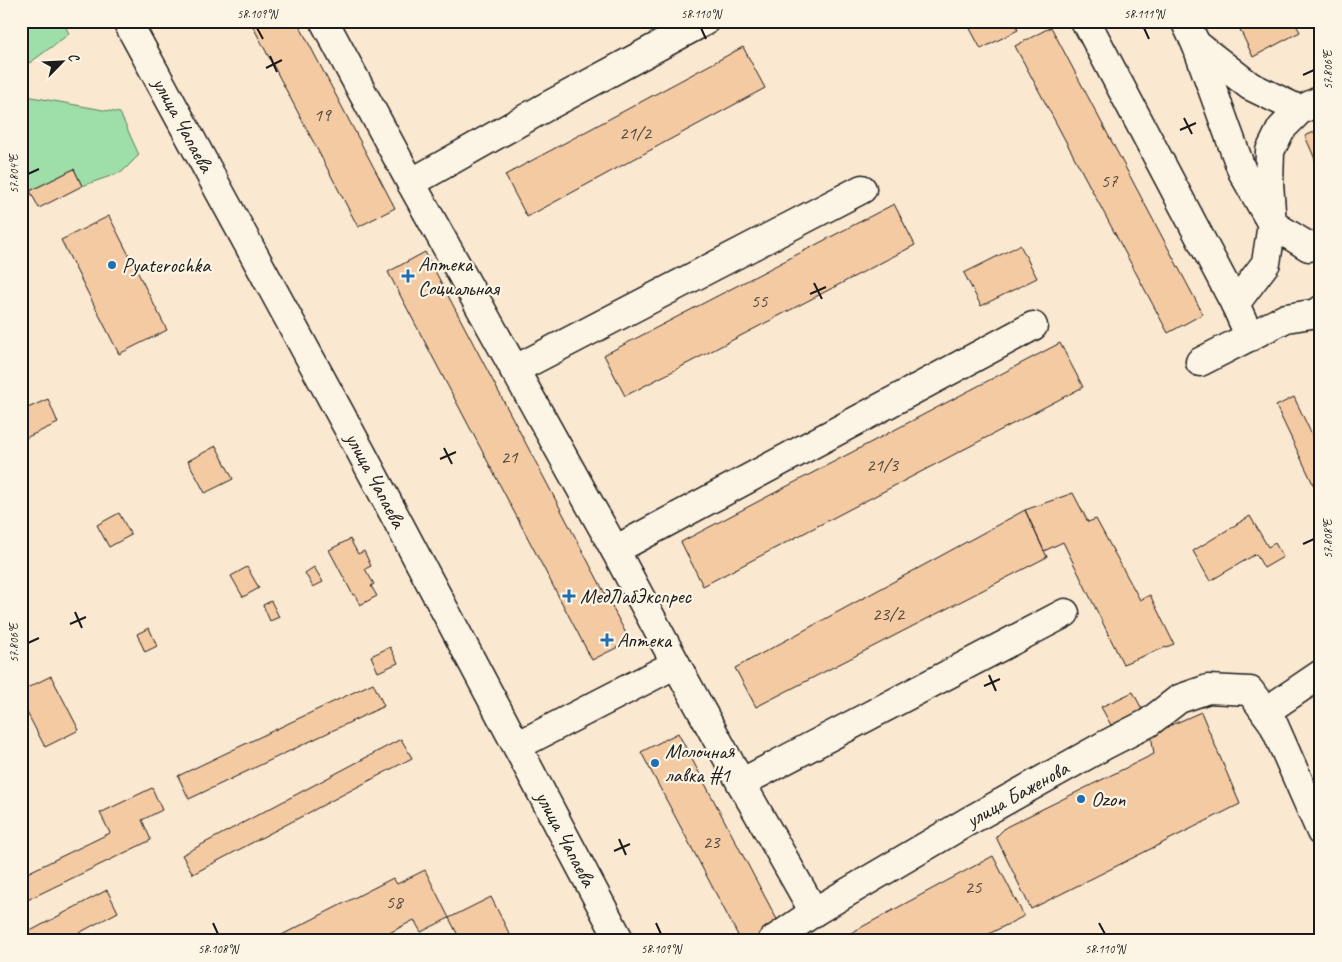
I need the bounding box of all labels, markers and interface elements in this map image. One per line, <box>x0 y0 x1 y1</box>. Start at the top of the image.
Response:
text: 58.109°N <box>237 6 279 22</box>
text: 58.110°N <box>681 6 723 22</box>
text: 58.111°N <box>1124 6 1166 22</box>
north arrow <box>38 38 88 88</box>
text: 57.806°E <box>1320 49 1336 90</box>
text: С <box>64 50 83 65</box>
street label: улица Чапаева <box>146 71 220 178</box>
house number: 19 <box>313 103 332 127</box>
house number: 21/2 <box>619 121 652 145</box>
text: 57.804°E <box>6 153 22 194</box>
house number: 57 <box>1100 169 1119 193</box>
place label: Аптека Социальная <box>418 251 500 301</box>
place label: Pyaterochka <box>122 252 212 278</box>
marker: Pyaterochka <box>106 259 118 271</box>
marker: Аптека Социальная <box>402 270 414 282</box>
house number: 55 <box>750 289 769 313</box>
street label: улица Чапаева <box>339 426 413 534</box>
house number: 21 <box>500 445 519 469</box>
house number: 21/3 <box>866 453 899 477</box>
text: 57.808°E <box>1320 518 1336 559</box>
place label: МедЛабЭкспрес <box>580 583 693 609</box>
marker: МедЛабЭкспрес <box>562 589 576 603</box>
house number: 23/2 <box>872 602 905 626</box>
text: 57.806°E <box>6 622 22 663</box>
place label: Аптека <box>617 627 673 653</box>
marker: Аптека <box>601 634 613 646</box>
place label: Молочная лавка #1 <box>665 738 736 788</box>
street label: улица Баженова <box>960 754 1074 834</box>
marker: Молочная лавка #1 <box>649 757 661 769</box>
street label: улица Чапаева <box>529 785 603 892</box>
place label: Ozon <box>1091 786 1126 812</box>
marker: Ozon <box>1075 793 1087 805</box>
house number: 23 <box>702 830 721 854</box>
house number: 25 <box>964 875 983 899</box>
house number: 58 <box>385 890 405 914</box>
text: 58.108°N <box>198 941 240 957</box>
text: 58.109°N <box>641 941 683 957</box>
text: 58.110°N <box>1085 941 1127 957</box>

